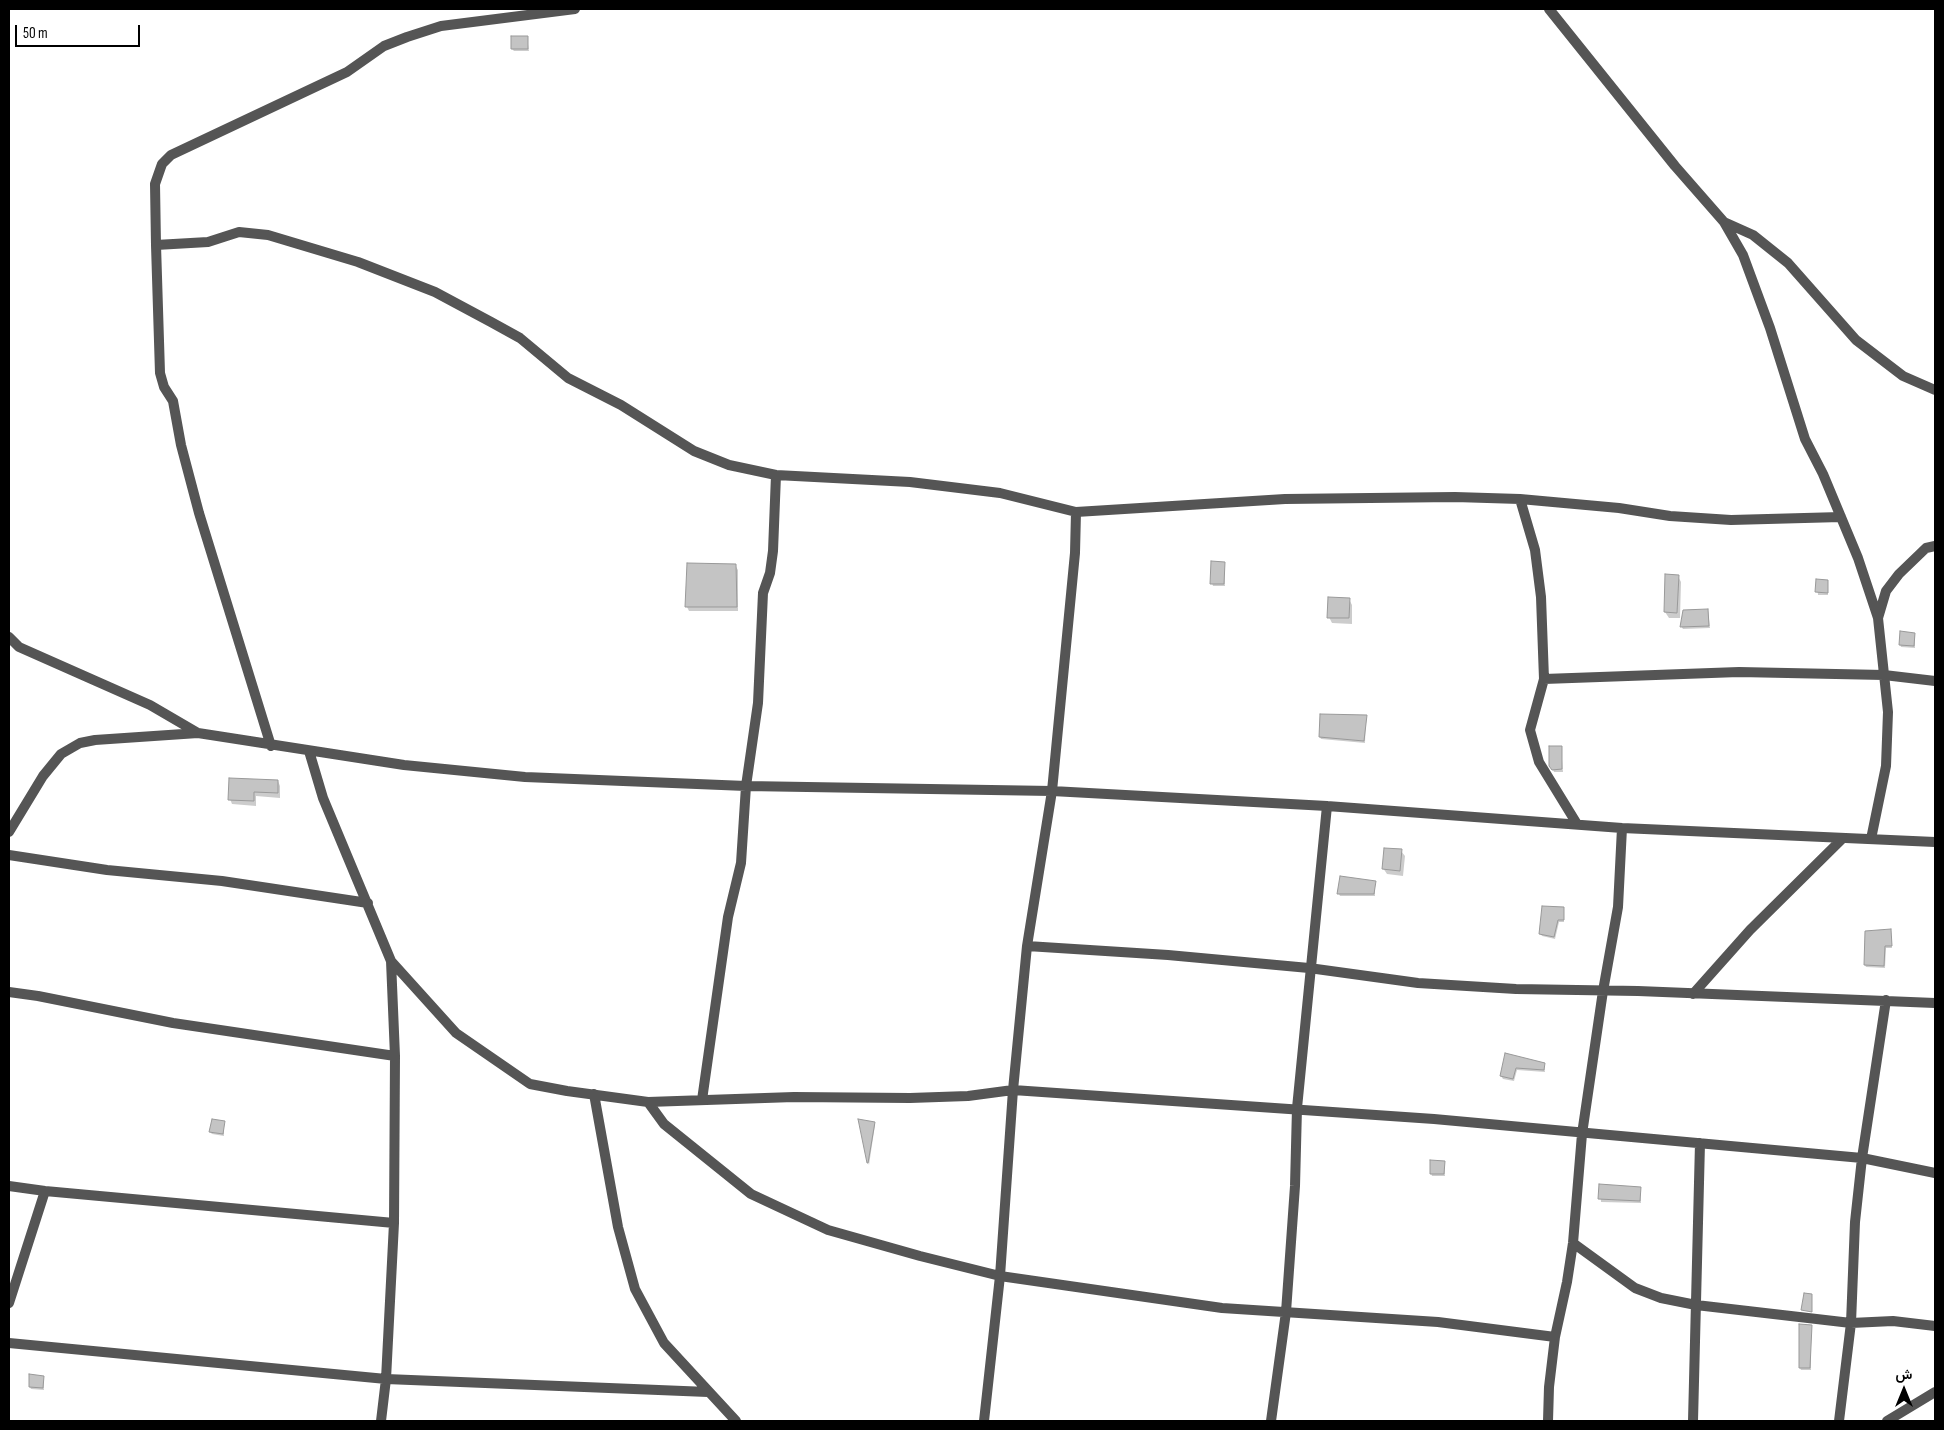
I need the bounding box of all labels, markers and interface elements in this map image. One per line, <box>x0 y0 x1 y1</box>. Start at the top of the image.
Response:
scale bar <box>18 15 142 47</box>
text: 50 m <box>23 24 48 43</box>
north arrow <box>1879 1365 1929 1415</box>
text: ش <box>1896 1366 1912 1383</box>

